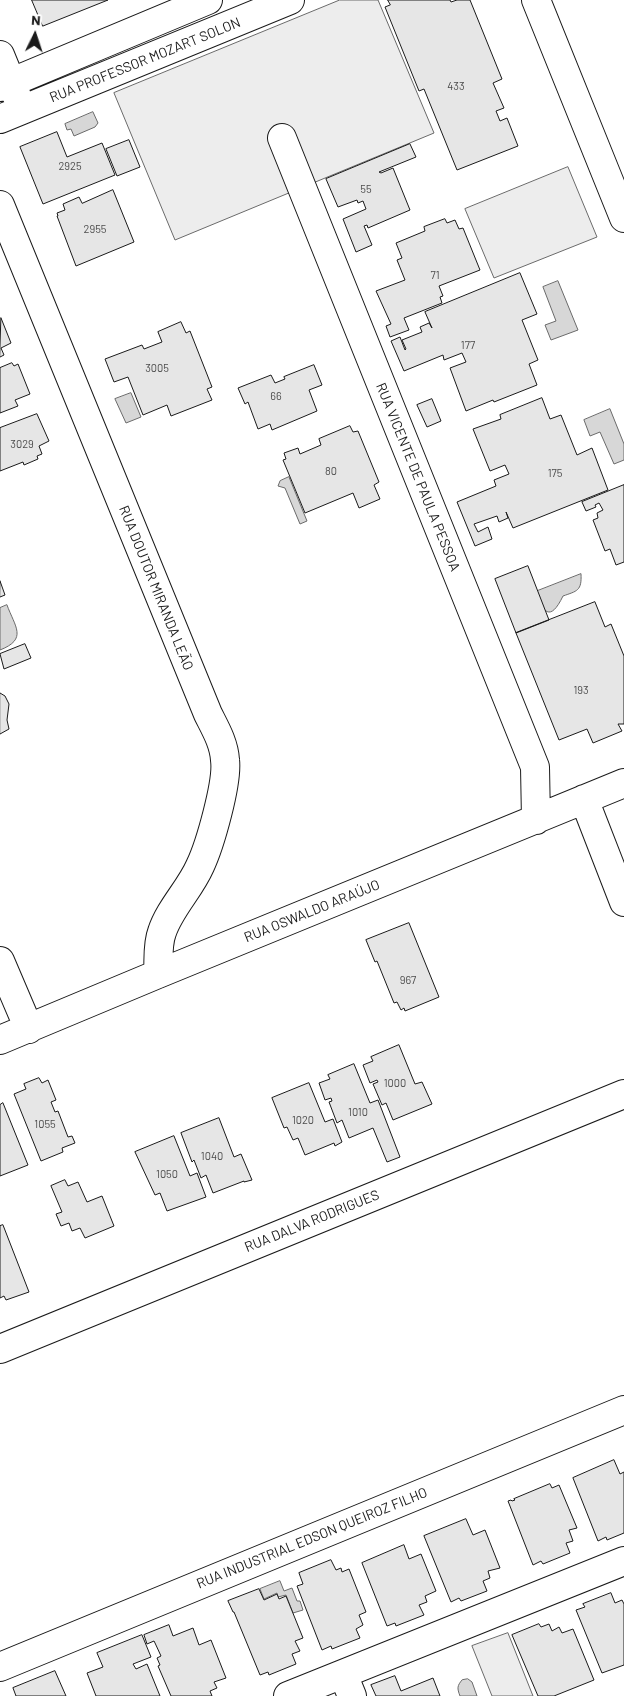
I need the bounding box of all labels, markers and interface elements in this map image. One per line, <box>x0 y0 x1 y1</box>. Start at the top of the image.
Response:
north arrow <box>10 10 60 60</box>
text: N <box>31 11 41 28</box>
street label: RUA PROFESSOR MOZART SOLON <box>47 14 243 106</box>
house number: 433 <box>447 79 465 93</box>
house number: 2925 <box>58 159 82 173</box>
house number: 55 <box>360 182 372 196</box>
house number: 2955 <box>84 222 106 236</box>
house number: 71 <box>430 268 440 282</box>
house number: 177 <box>461 338 475 352</box>
house number: 3005 <box>145 361 169 375</box>
street label: RUA VICENTE DE PAULA PESSOA <box>372 380 464 574</box>
house number: 66 <box>270 389 282 403</box>
house number: 3029 <box>10 437 34 451</box>
house number: 80 <box>325 464 337 478</box>
house number: 175 <box>548 466 562 480</box>
street label: RUA DOUTOR MIRANDA LEÃO <box>115 503 197 673</box>
house number: 193 <box>573 683 589 697</box>
street label: RUA OSWALDO ARAÚJO <box>242 876 382 946</box>
house number: 967 <box>400 973 416 987</box>
house number: 1000 <box>384 1076 406 1090</box>
house number: 1010 <box>348 1105 368 1119</box>
house number: 1020 <box>292 1113 314 1127</box>
house number: 1055 <box>34 1117 56 1131</box>
house number: 1040 <box>201 1149 223 1163</box>
house number: 1050 <box>156 1167 178 1181</box>
street label: RUA DALVA RODRIGUES <box>242 1186 382 1256</box>
street label: RUA INDUSTRIAL EDSON QUEIROZ FILHO <box>194 1484 430 1592</box>

